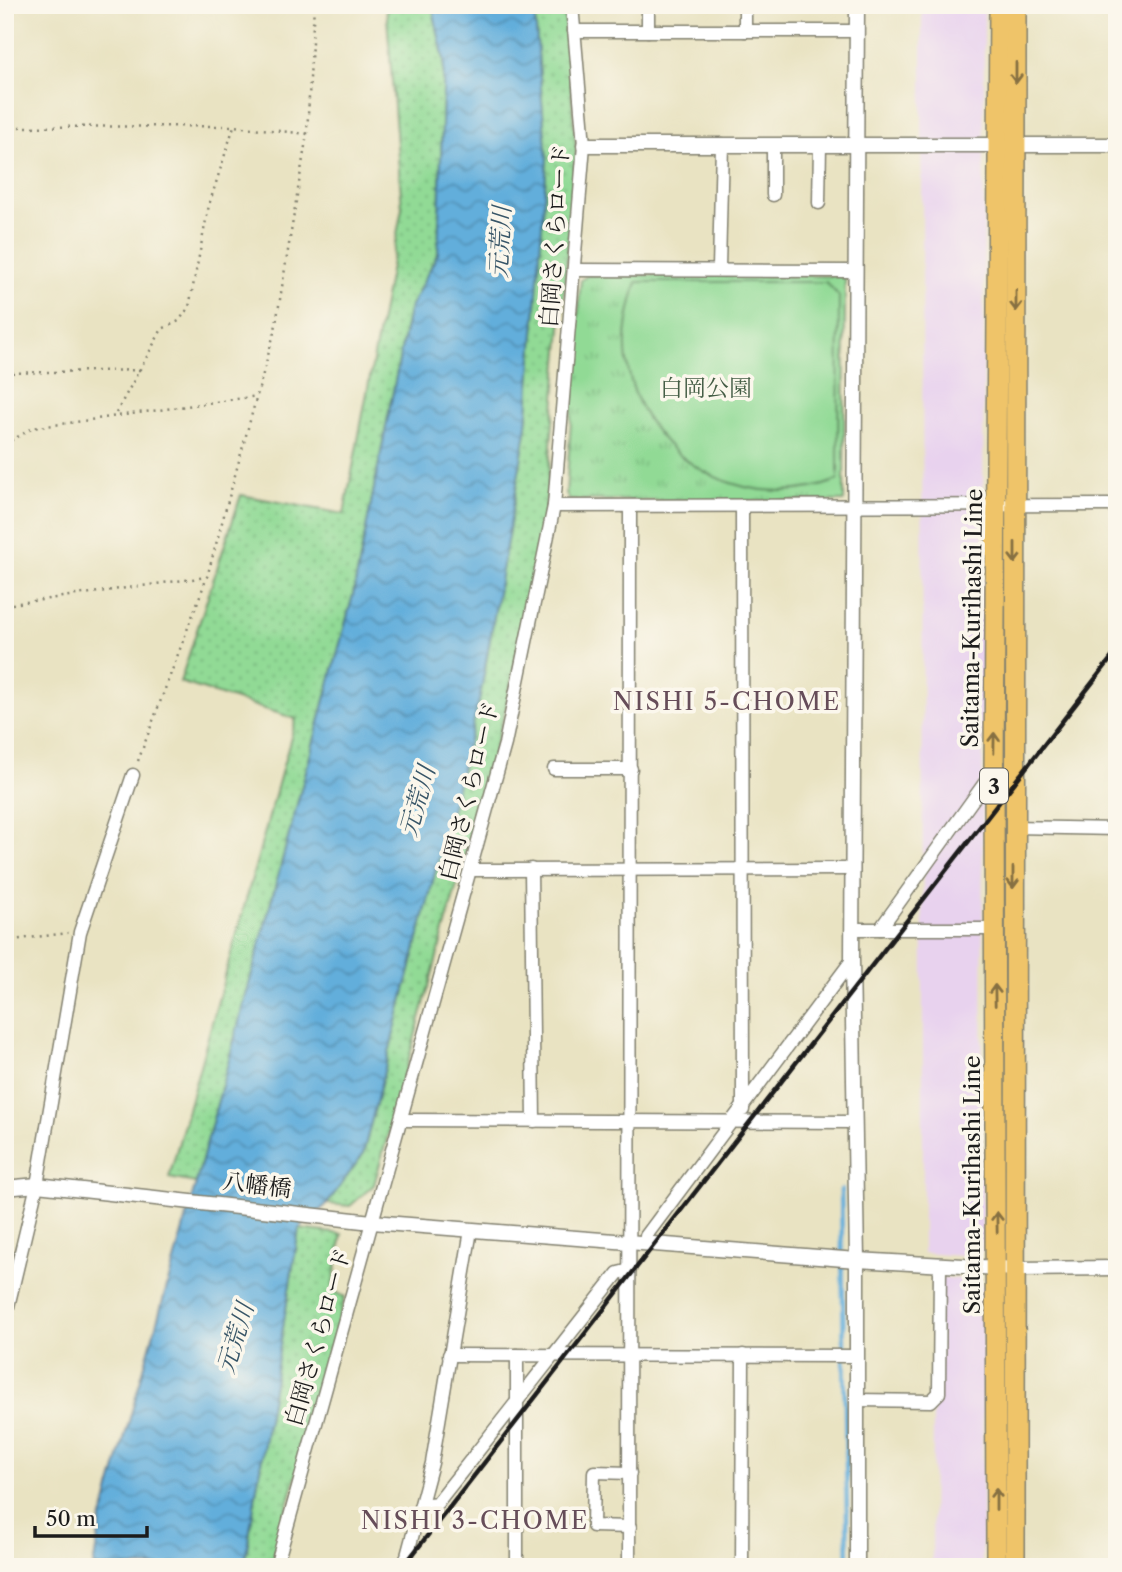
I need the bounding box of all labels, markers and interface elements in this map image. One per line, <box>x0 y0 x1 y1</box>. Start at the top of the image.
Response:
one-way arrow <box>1009 62 1023 85</box>
street label: 白岡さくらロード <box>535 143 575 329</box>
water label: 元荒川 <box>484 202 517 279</box>
one-way arrow <box>1009 289 1023 312</box>
park label: 白岡公園 <box>660 374 752 402</box>
street label: Saitama-Kurihashi Line <box>956 488 988 748</box>
one-way arrow <box>1008 541 1022 564</box>
district label: NISHI 5-CHOME <box>613 687 841 716</box>
street label: 白岡さくらロード <box>433 698 505 884</box>
one-way arrow <box>987 731 1001 754</box>
water label: 元荒川 <box>393 760 442 840</box>
road number: 3 <box>980 768 1008 804</box>
one-way arrow <box>1006 867 1020 890</box>
one-way arrow <box>988 983 1002 1006</box>
street label: Saitama-Kurihashi Line <box>958 1055 986 1315</box>
street label: 八幡橋 <box>221 1167 293 1203</box>
one-way arrow <box>990 1211 1004 1234</box>
street label: 白岡さくらロード <box>279 1245 357 1429</box>
water label: 元荒川 <box>211 1296 260 1377</box>
one-way arrow <box>990 1487 1003 1510</box>
scale bar <box>35 1495 147 1539</box>
text: 50 m <box>46 1506 96 1531</box>
district label: NISHI 3-CHOME <box>361 1506 589 1535</box>

